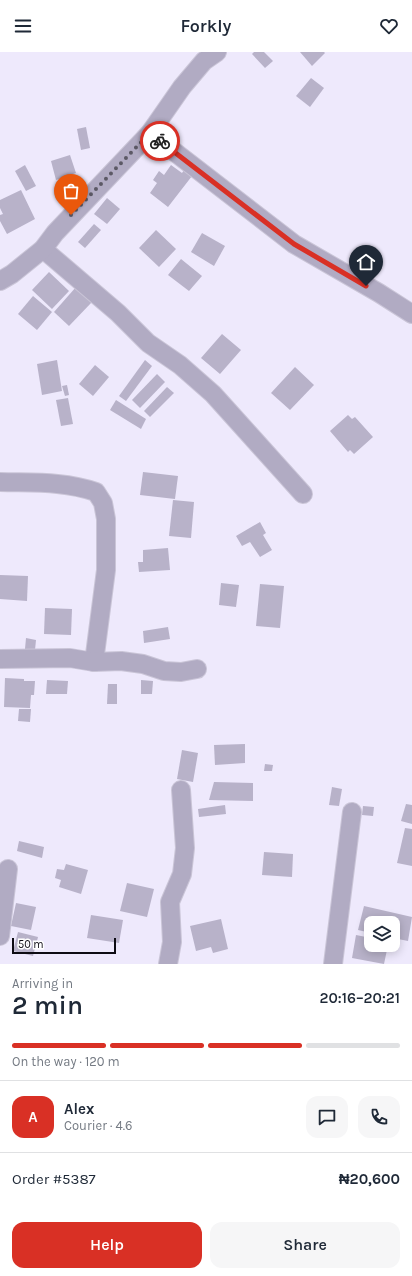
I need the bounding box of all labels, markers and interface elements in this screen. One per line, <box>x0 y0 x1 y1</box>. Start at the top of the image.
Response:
icon: menu <box>12 15 34 37</box>
text: Forkly <box>181 15 231 37</box>
icon: heart <box>378 15 400 37</box>
courier <box>140 121 180 161</box>
icon: bike <box>149 130 171 152</box>
pin <box>54 174 88 215</box>
icon: bag <box>60 180 82 202</box>
pin <box>349 245 383 286</box>
icon: home <box>355 251 377 273</box>
map controls <box>364 916 400 952</box>
button: layers <box>364 916 400 952</box>
scale bar <box>12 936 116 955</box>
text: 50 m <box>18 938 44 951</box>
text: Arriving in <box>12 976 73 991</box>
text: 20:16–20:21 <box>320 989 400 1007</box>
text: 2 min <box>12 990 83 1021</box>
text: On the way · 120 m <box>12 1054 120 1069</box>
button: chat <box>306 1096 348 1138</box>
button: phone <box>358 1096 400 1138</box>
text: Alex <box>64 1100 94 1118</box>
text: A <box>28 1108 38 1126</box>
text: Courier · 4.6 <box>64 1118 132 1133</box>
text: Order #5387 <box>12 1170 96 1188</box>
text: ₦20,600 <box>339 1170 400 1188</box>
button: Help <box>12 1222 202 1268</box>
button: Share <box>210 1222 400 1268</box>

